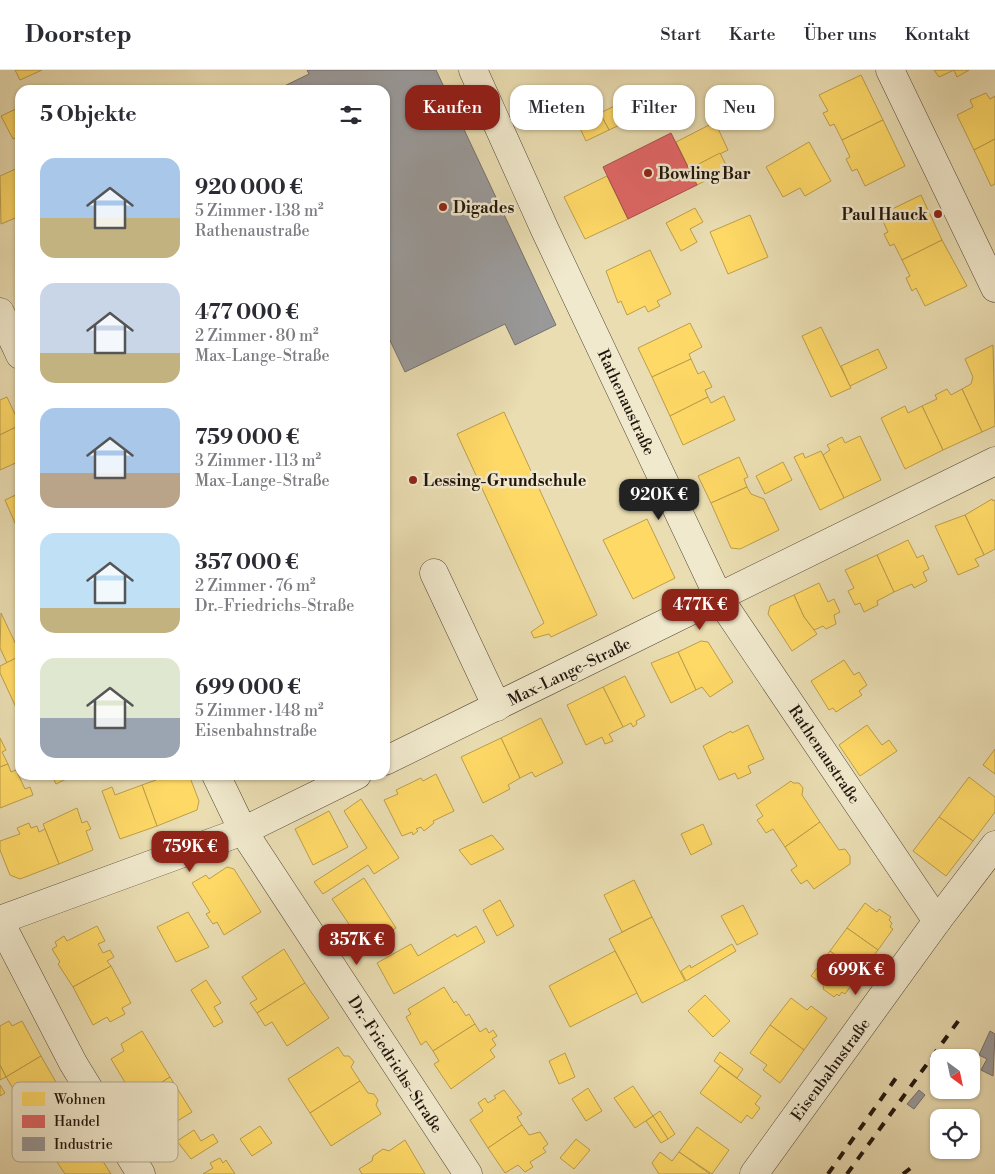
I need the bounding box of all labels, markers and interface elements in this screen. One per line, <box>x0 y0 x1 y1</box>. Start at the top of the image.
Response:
text: Doorstep <box>25 20 132 50</box>
text: Start <box>660 23 701 46</box>
text: Karte <box>729 23 776 46</box>
text: Über uns <box>804 23 877 46</box>
text: Kontakt <box>905 23 970 46</box>
chip: Kaufen <box>405 85 500 130</box>
chip: Mieten <box>510 85 603 130</box>
chip: Filter <box>613 85 695 130</box>
chip: Neu <box>705 85 774 130</box>
icon: filters <box>337 101 365 129</box>
text: 5 Objekte <box>40 102 137 128</box>
place label: Bowling Bar <box>658 164 751 184</box>
marker: Bowling Bar <box>642 167 654 179</box>
text: 920 000 € <box>195 175 303 201</box>
icon: home <box>80 178 140 238</box>
place label: Digades <box>453 198 514 218</box>
text: 5 Zimmer · 138 m² <box>195 201 324 221</box>
marker: Digades <box>437 201 449 213</box>
place label: Paul Hauck <box>841 205 929 225</box>
marker: Paul Hauck <box>932 208 944 220</box>
text: Rathenaustraße <box>195 221 310 241</box>
text: 477 000 € <box>195 300 299 326</box>
icon: home <box>80 303 140 363</box>
text: 2 Zimmer · 80 m² <box>195 326 319 346</box>
text: Max-Lange-Straße <box>195 346 330 366</box>
street label: Rathenaustraße <box>593 346 659 459</box>
text: 759 000 € <box>195 425 299 451</box>
icon: home <box>80 428 140 488</box>
text: 3 Zimmer · 113 m² <box>195 451 321 471</box>
text: Max-Lange-Straße <box>195 471 330 491</box>
place label: Lessing-Grundschule <box>423 471 587 491</box>
marker: Lessing-Grundschule <box>407 474 419 486</box>
pin: 920K € <box>618 478 700 521</box>
text: 920K € <box>630 485 688 505</box>
text: 357 000 € <box>195 550 299 576</box>
icon: home <box>80 553 140 613</box>
text: 2 Zimmer · 76 m² <box>195 576 316 596</box>
pin: 477K € <box>659 588 741 631</box>
text: 477K € <box>673 595 727 615</box>
text: Dr.-Friedrichs-Straße <box>195 596 354 616</box>
street label: Max-Lange-Straße <box>505 633 634 710</box>
text: 699 000 € <box>195 675 301 701</box>
icon: home <box>80 678 140 738</box>
text: 5 Zimmer · 148 m² <box>195 701 324 721</box>
street label: Rathenaustraße <box>784 701 864 808</box>
text: Eisenbahnstraße <box>195 721 317 741</box>
pin: 759K € <box>149 830 231 873</box>
text: 759K € <box>162 837 218 857</box>
pin: 357K € <box>316 924 398 966</box>
text: 357K € <box>330 930 384 950</box>
pin: 699K € <box>815 954 897 996</box>
text: 699K € <box>828 960 884 980</box>
street label: Dr.-Friedrichs-Straße <box>343 992 447 1137</box>
street label: Eisenbahnstraße <box>787 1014 875 1125</box>
north arrow <box>930 1049 980 1099</box>
map controls <box>930 1049 980 1159</box>
legend <box>12 1082 178 1162</box>
text: Wohnen <box>53 1091 106 1109</box>
button: locate <box>930 1109 980 1159</box>
text: Handel <box>54 1113 100 1131</box>
text: Industrie <box>54 1136 113 1154</box>

